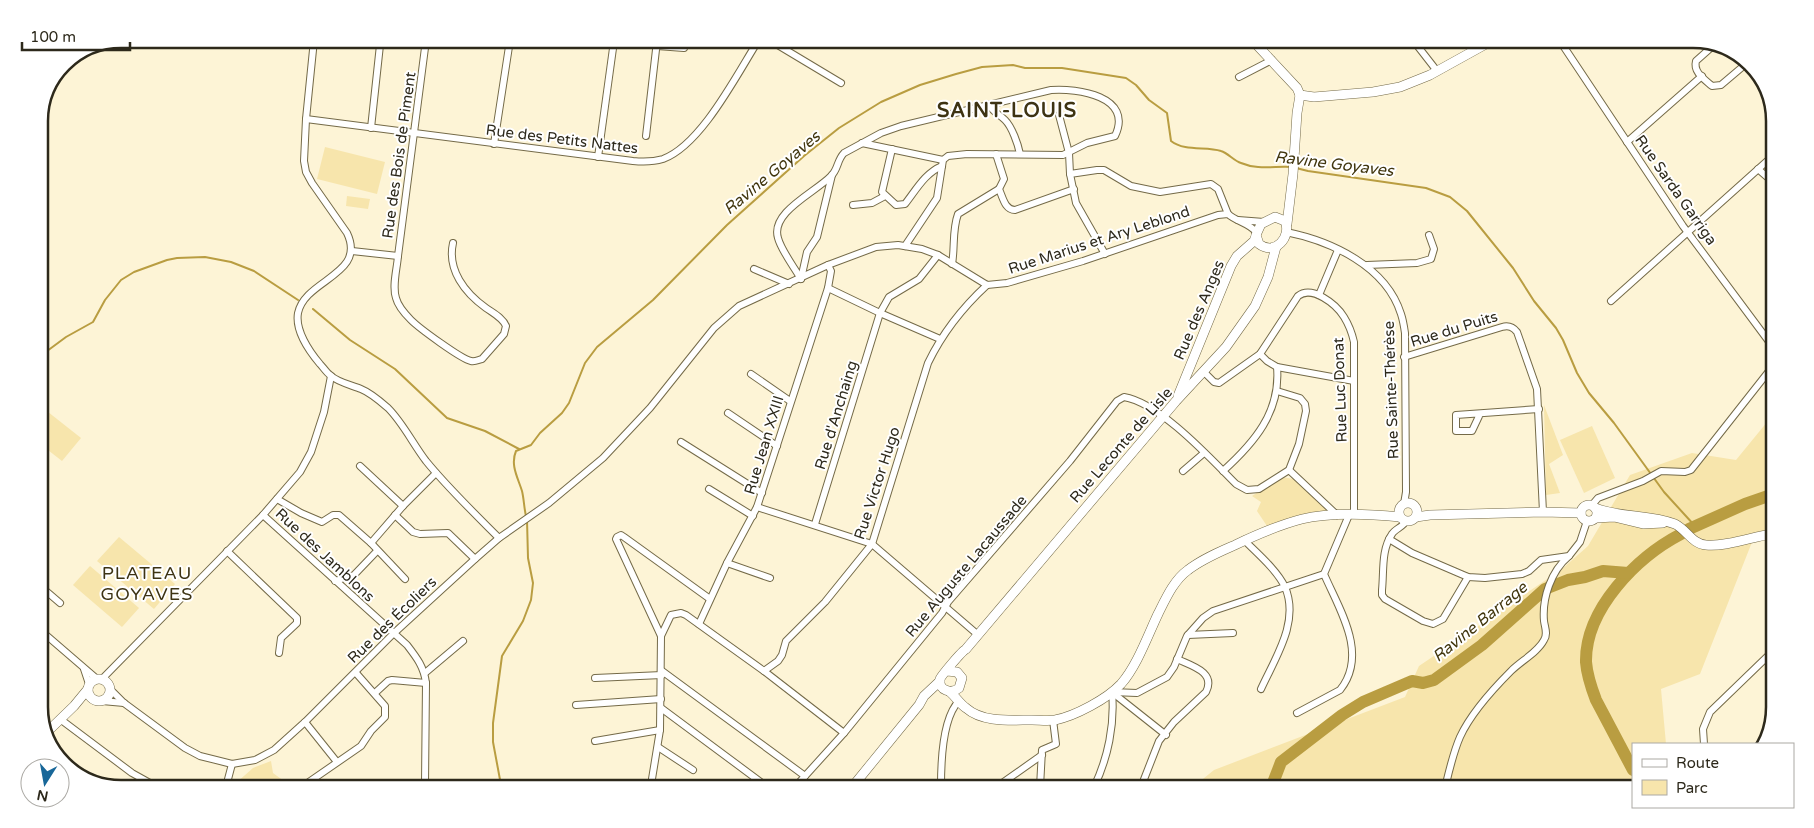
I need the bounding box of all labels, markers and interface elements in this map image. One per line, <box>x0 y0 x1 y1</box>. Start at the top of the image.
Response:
scale bar <box>22 20 130 52</box>
text: 100 m <box>30 28 76 46</box>
street label: Rue des Bois de Piment <box>378 70 420 239</box>
district label: SAINT-LOUIS <box>937 99 1077 123</box>
street label: Rue des Petits Nattes <box>485 121 639 157</box>
water label: Ravine Goyaves <box>720 126 825 219</box>
street label: Rue Sarda Garriga <box>1631 132 1721 248</box>
water label: Ravine Goyaves <box>1273 147 1396 181</box>
street label: Rue Marius et Ary Leblond <box>1006 202 1192 278</box>
street label: Rue des Anges <box>1170 257 1228 363</box>
street label: Rue du Puits <box>1408 307 1500 351</box>
street label: Rue Sainte-Thérèse <box>1380 321 1402 459</box>
street label: Rue Luc Donat <box>1329 337 1351 443</box>
street label: Rue d'Anchaing <box>811 358 861 472</box>
street label: Rue Leconte de Lisle <box>1066 384 1176 506</box>
street label: Rue Jean XXIII <box>740 393 788 497</box>
street label: Rue Victor Hugo <box>850 424 904 542</box>
street label: Rue Auguste Lacaussade <box>901 491 1031 641</box>
street label: Rue des Jamblons <box>272 504 378 606</box>
district label: PLATEAU GOYAVES <box>101 562 193 605</box>
street label: Rue des Écoliers <box>344 573 440 667</box>
water label: Ravine Barrage <box>1429 577 1532 666</box>
legend <box>1632 743 1794 808</box>
text: Route <box>1676 754 1719 772</box>
north arrow <box>20 758 70 808</box>
text: Parc <box>1676 779 1708 797</box>
text: N <box>35 786 50 805</box>

